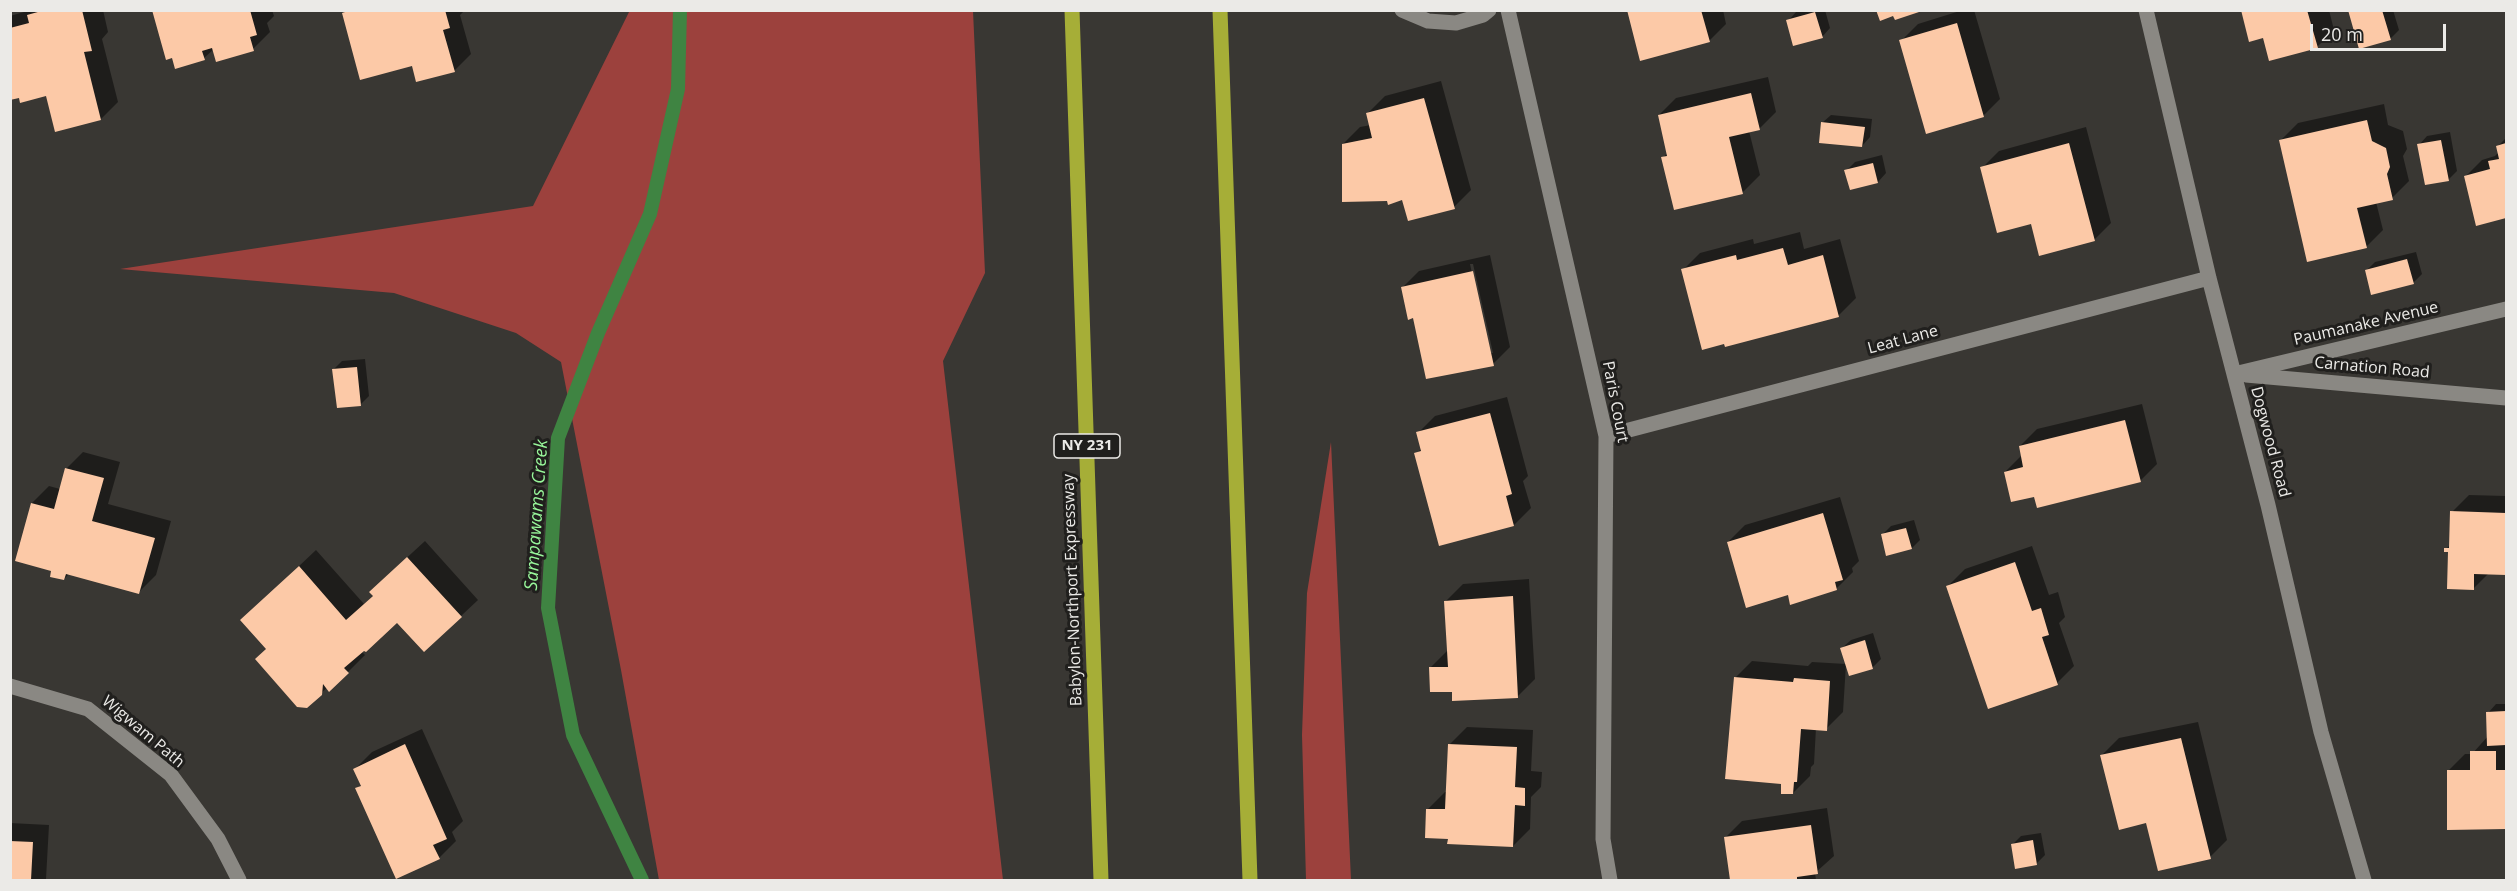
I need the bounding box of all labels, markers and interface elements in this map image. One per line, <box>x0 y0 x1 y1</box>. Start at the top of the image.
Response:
scale bar <box>2313 12 2450 50</box>
text: 20 m <box>2321 22 2363 46</box>
street label: Paumanake Avenue <box>2292 298 2440 350</box>
street label: Leat Lane <box>1866 321 1940 359</box>
street label: Carnation Road <box>2314 353 2430 383</box>
street label: Paris Court <box>1598 360 1632 444</box>
street label: Dogwood Road <box>2246 385 2294 499</box>
road number: NY 231 <box>1054 434 1120 458</box>
water label: Sampawams Creek <box>521 439 553 591</box>
street label: Babylon-Northport Expressway <box>1059 474 1087 706</box>
street label: Wigwam Path <box>98 692 188 772</box>

